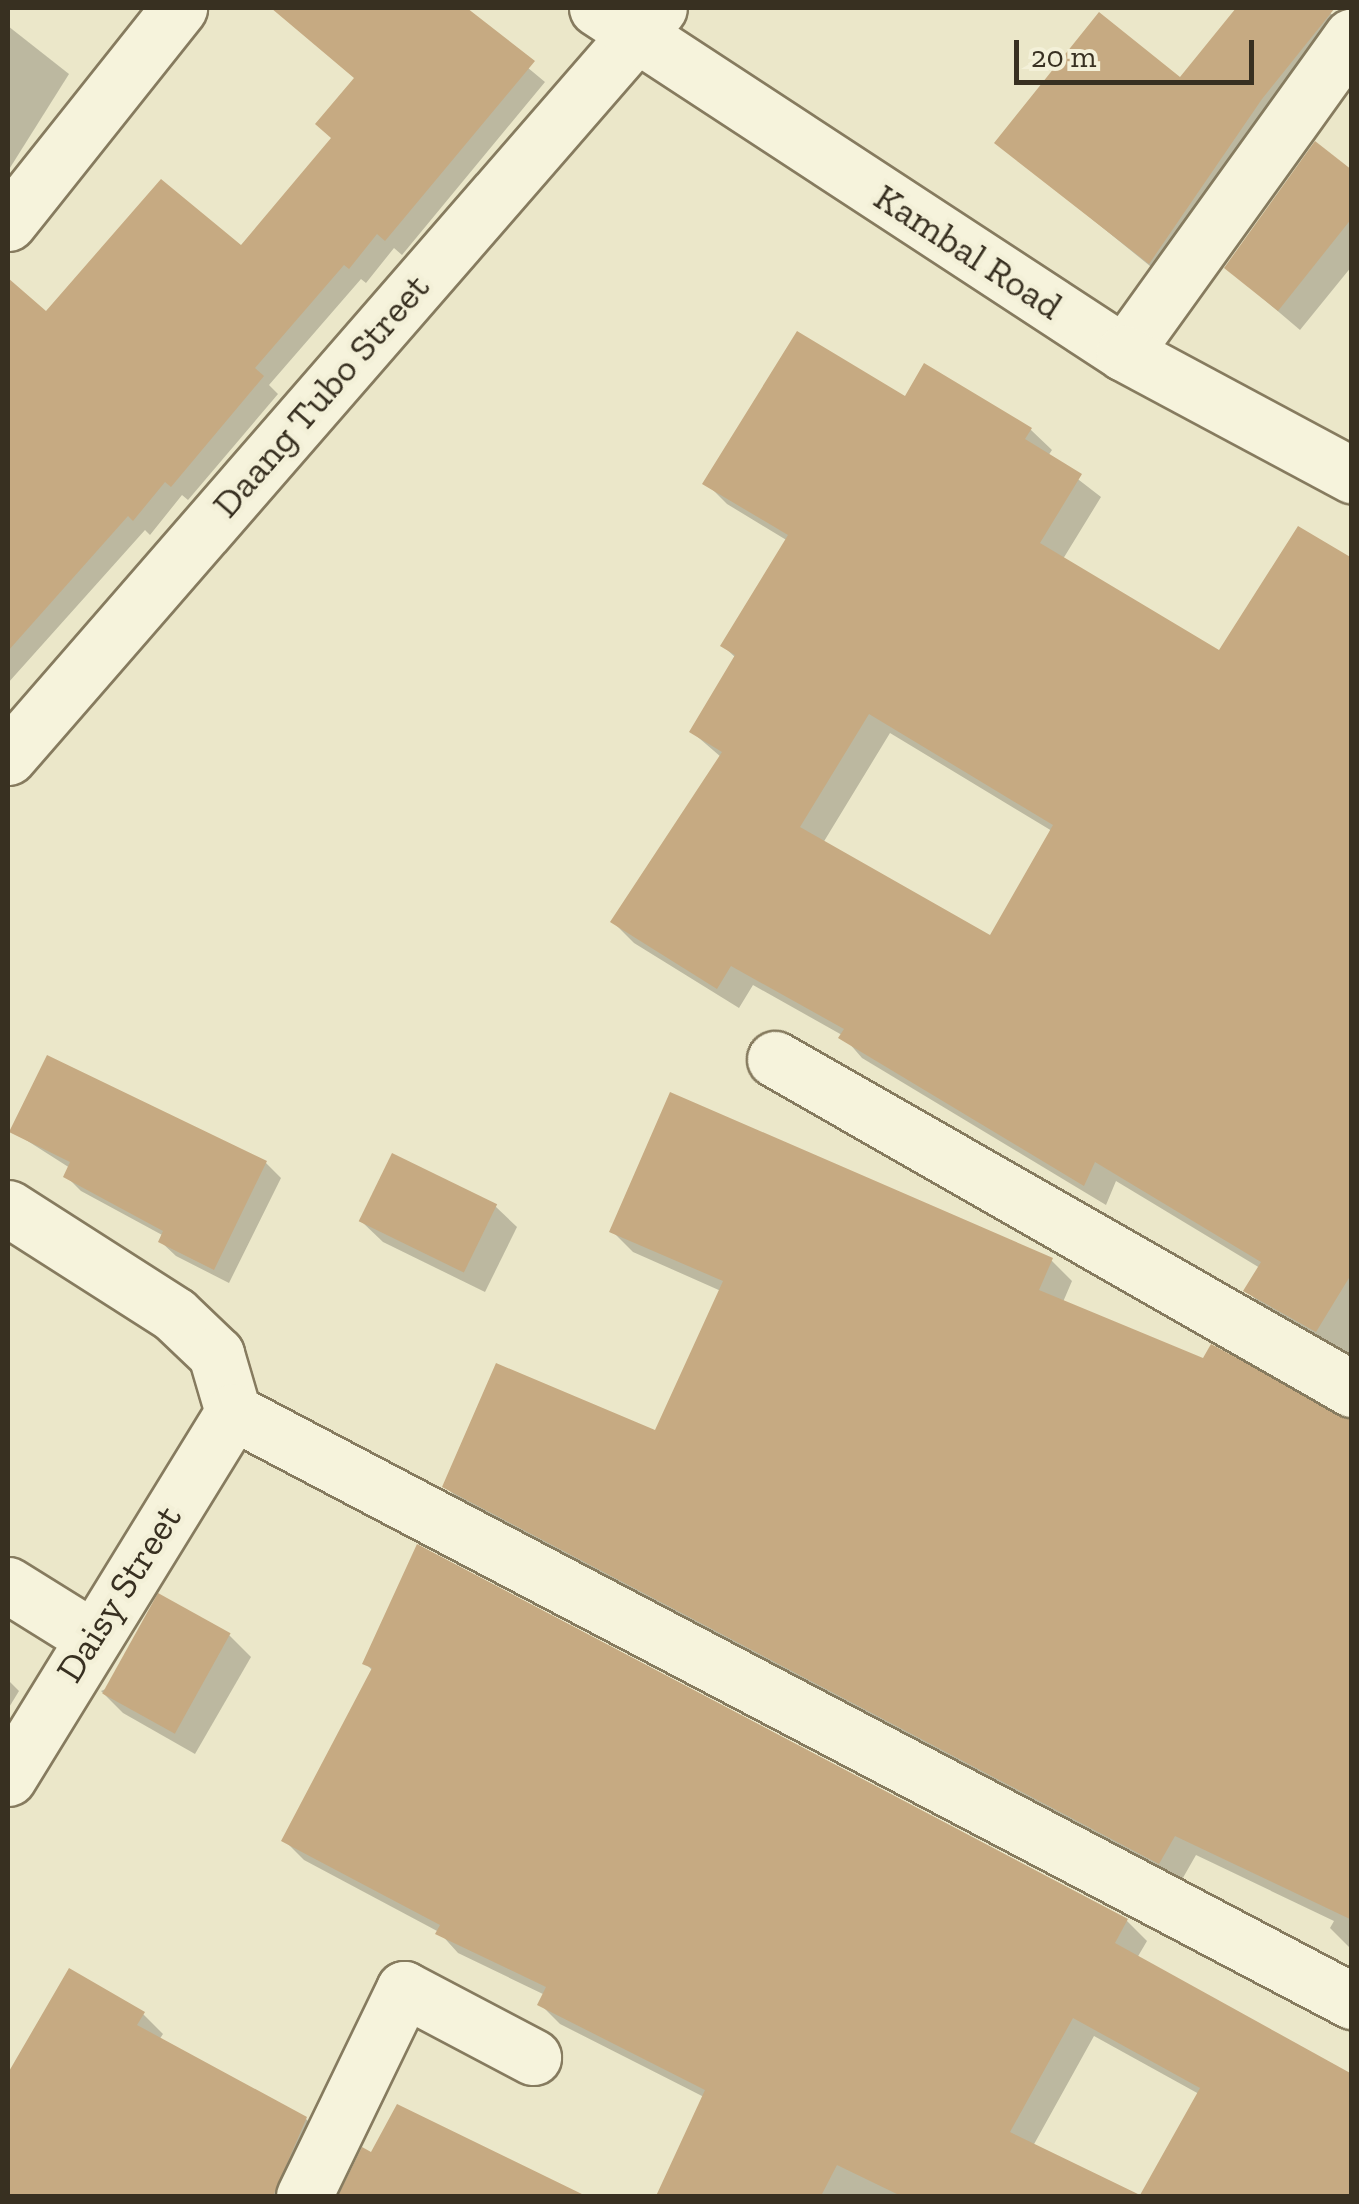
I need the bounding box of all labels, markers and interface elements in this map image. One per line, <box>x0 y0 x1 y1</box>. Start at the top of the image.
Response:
scale bar <box>1019 20 1259 82</box>
text: 20 m <box>1031 39 1096 75</box>
street label: Kambal Road <box>866 174 1070 330</box>
street label: Daang Tubo Street <box>203 265 439 527</box>
street label: Daisy Street <box>47 1497 191 1691</box>

